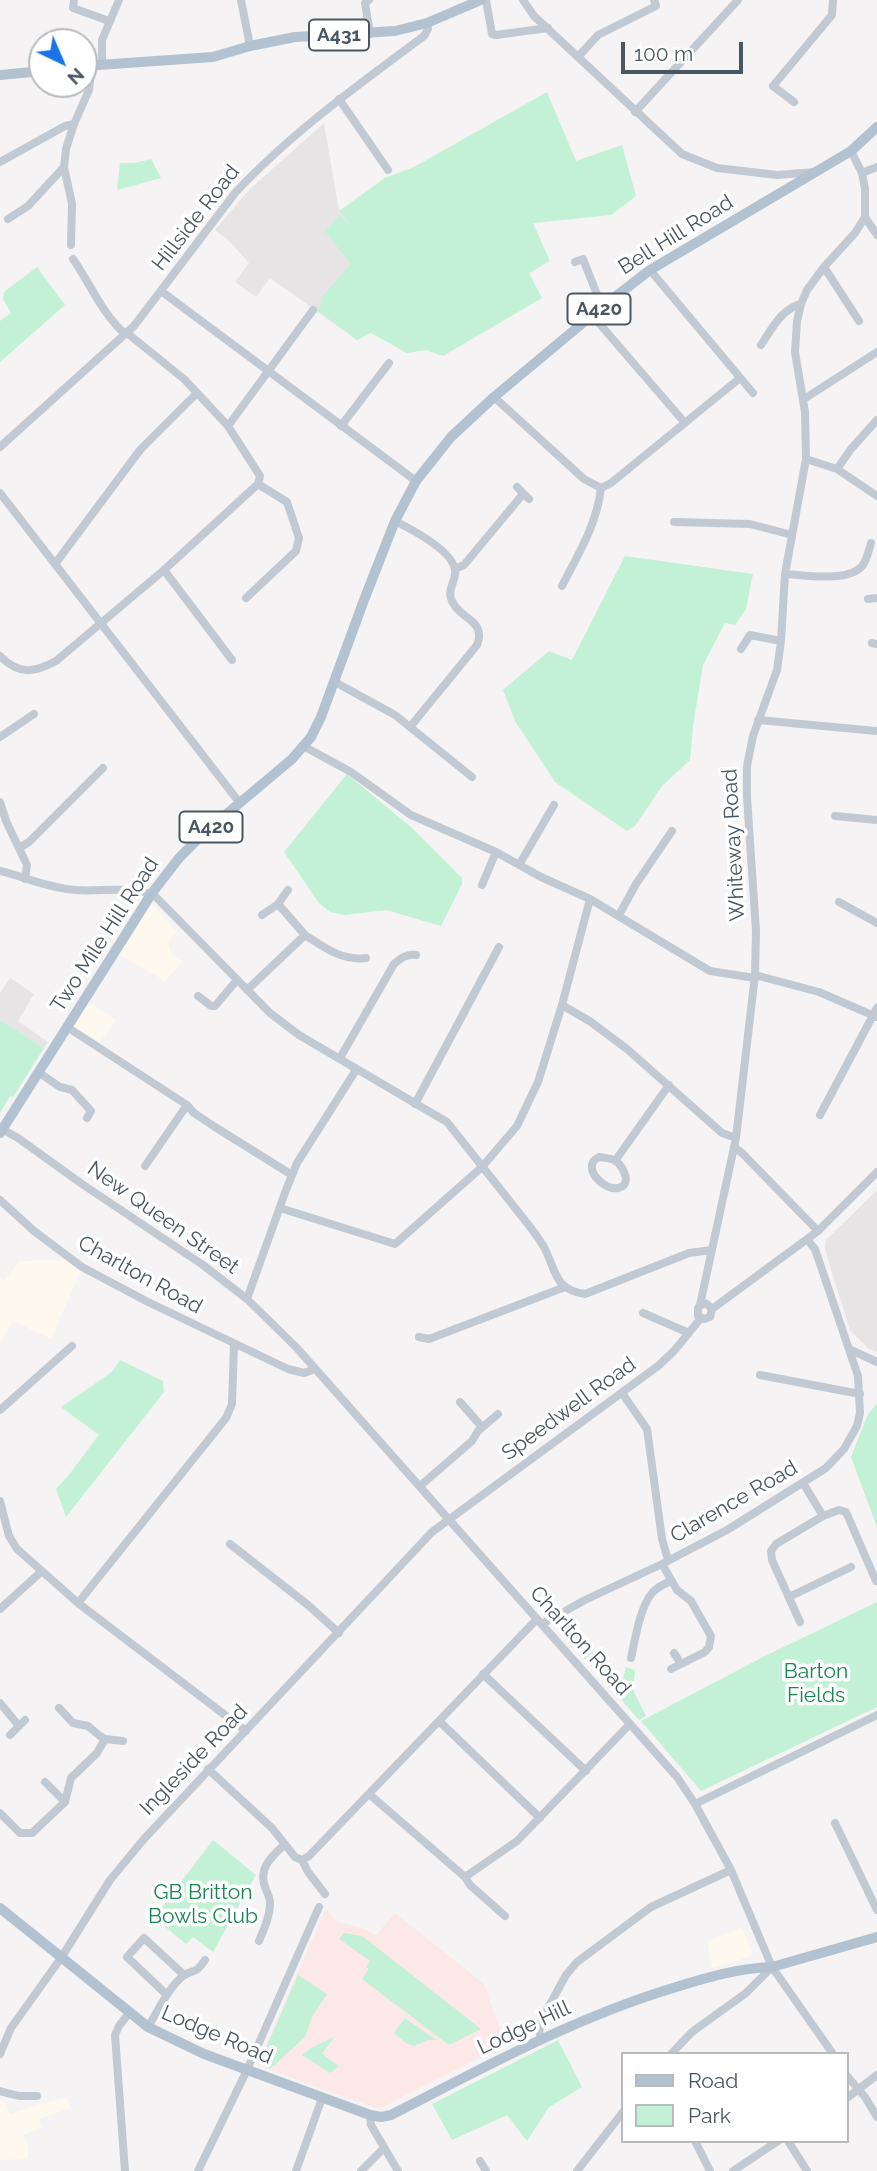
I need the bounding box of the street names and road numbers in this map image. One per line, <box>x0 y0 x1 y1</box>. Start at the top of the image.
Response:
road number: A431 <box>309 20 369 50</box>
street label: Hillside Road <box>147 160 245 276</box>
street label: Bell Hill Road <box>614 190 738 280</box>
road number: A420 <box>568 294 630 324</box>
street label: Whiteway Road <box>717 768 751 922</box>
road number: A420 <box>180 812 242 842</box>
street label: Two Mile Hill Road <box>46 853 164 1017</box>
street label: New Queen Street <box>82 1156 244 1280</box>
street label: Charlton Road <box>73 1230 207 1320</box>
street label: Speedwell Road <box>497 1352 641 1466</box>
street label: Clarence Road <box>666 1455 802 1549</box>
street label: Charlton Road <box>524 1581 636 1701</box>
street label: Ingleside Road <box>135 1699 253 1821</box>
street label: Lodge Hill <box>473 1996 575 2060</box>
street label: Lodge Road <box>157 2000 277 2070</box>

